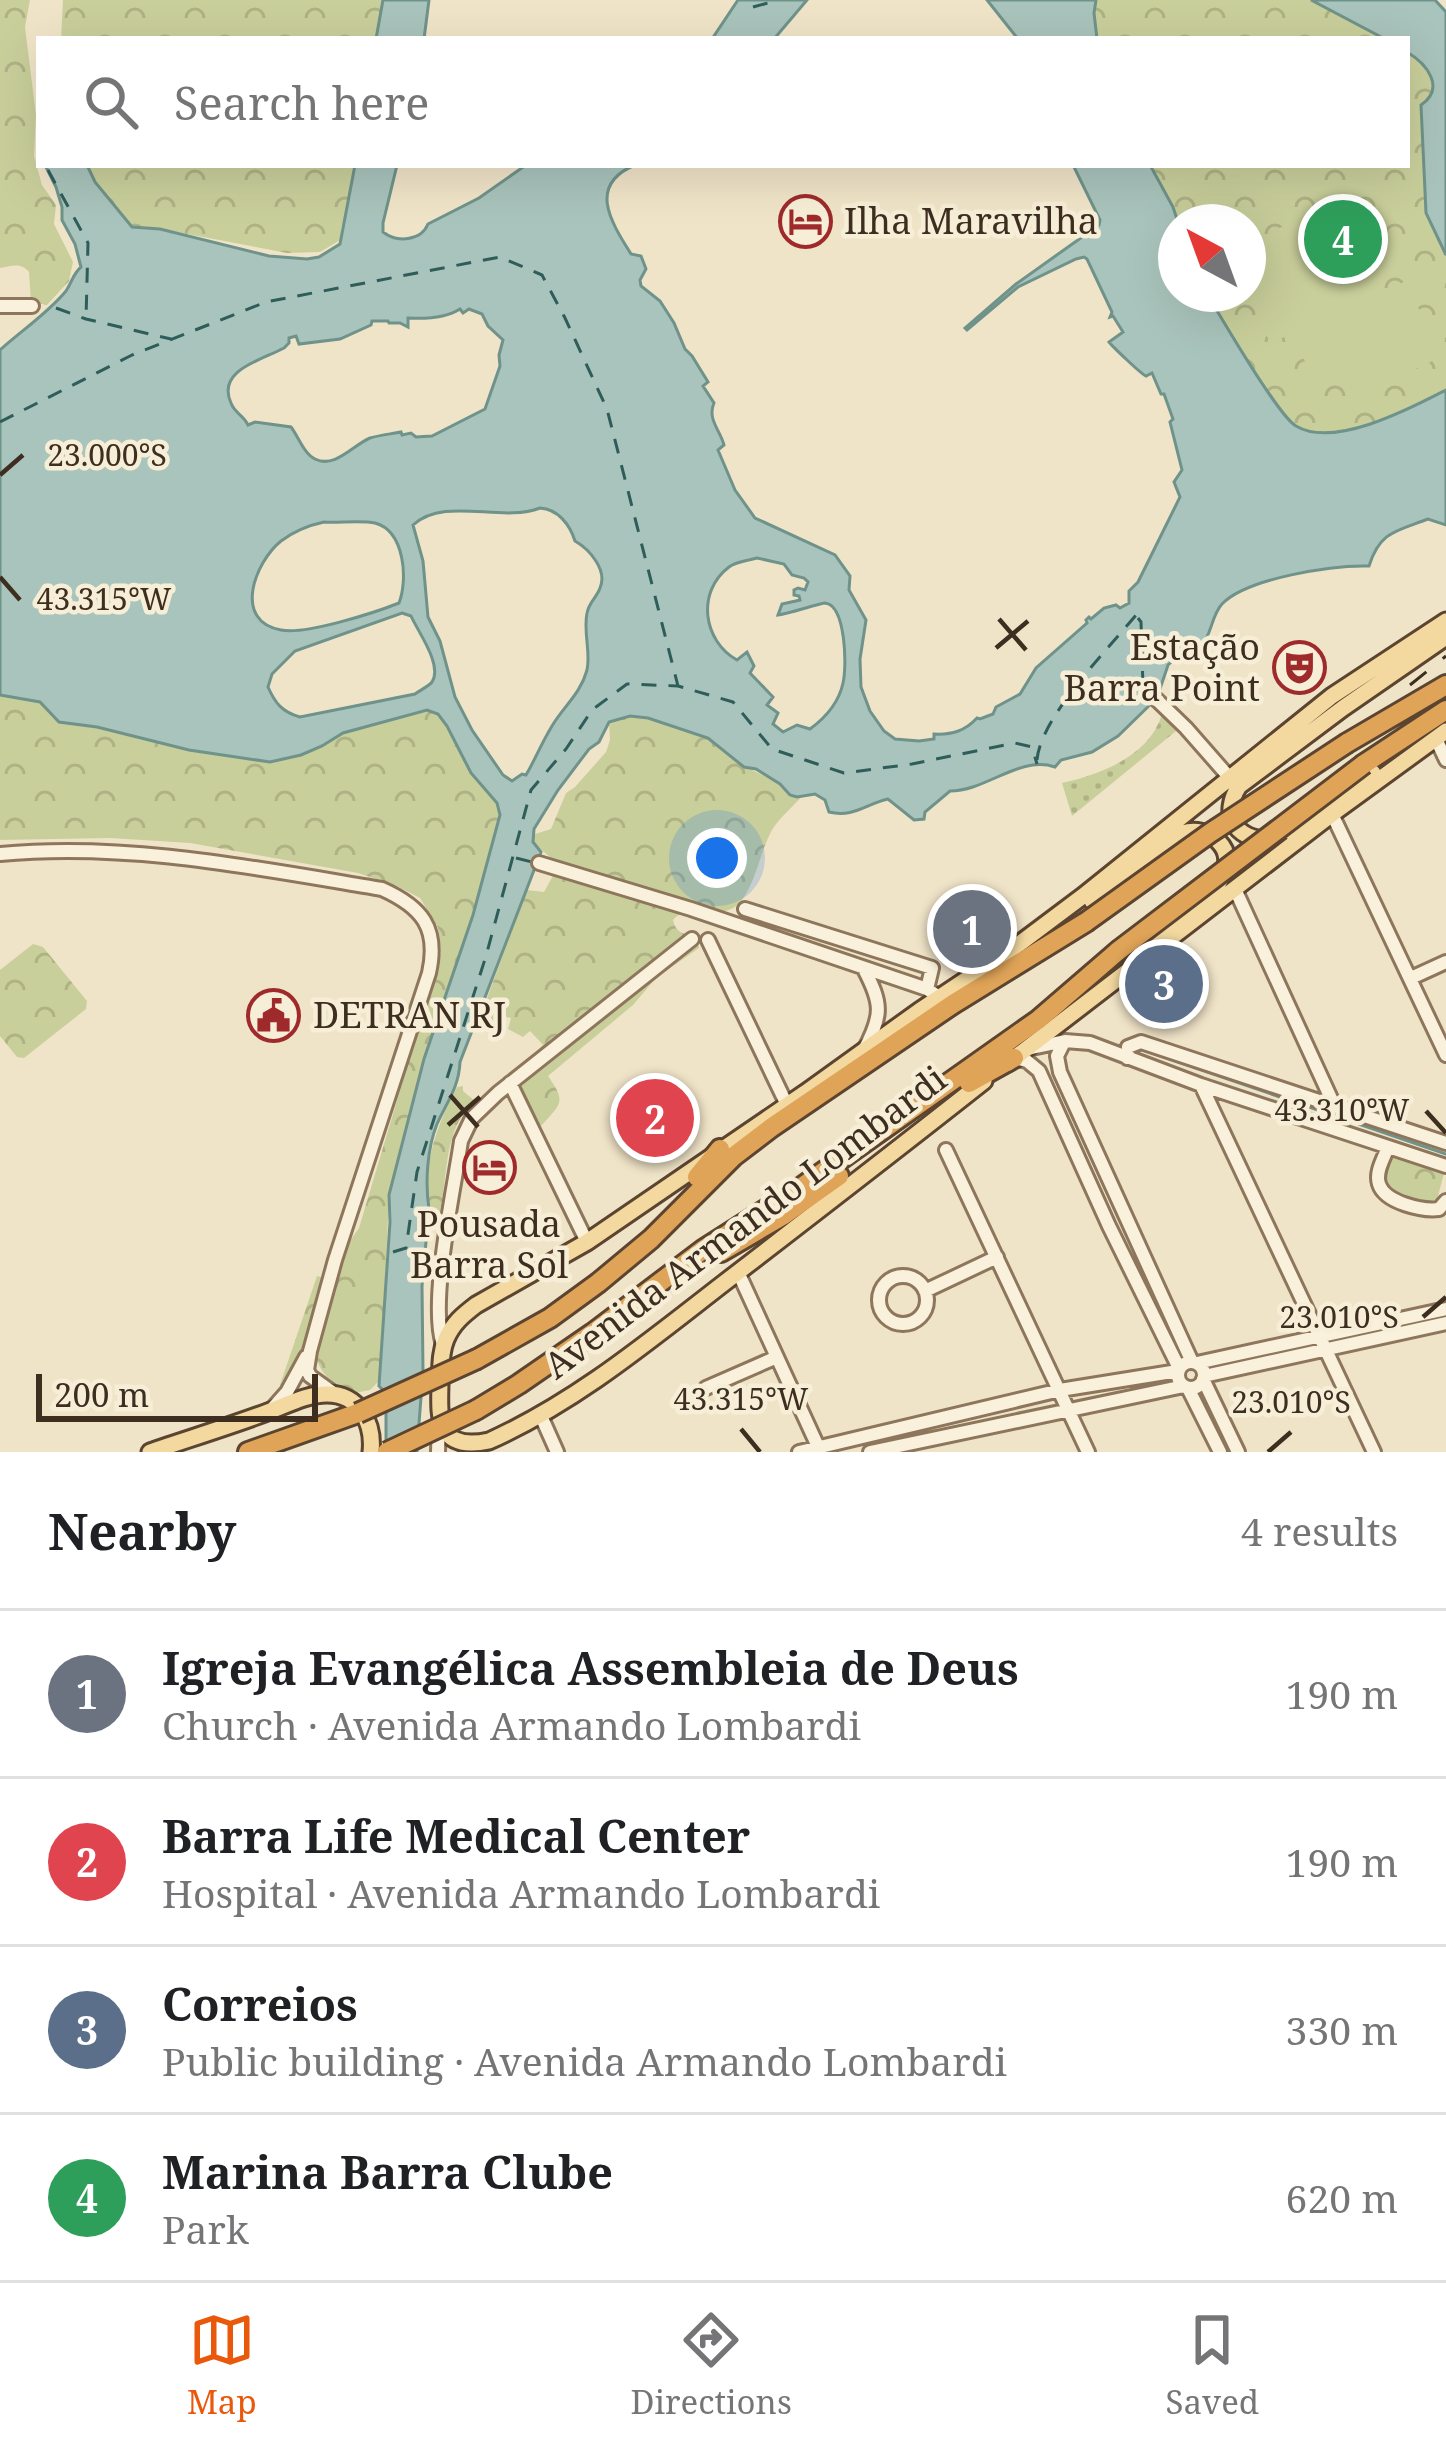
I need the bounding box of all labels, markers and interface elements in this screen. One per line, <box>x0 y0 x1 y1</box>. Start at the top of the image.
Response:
search box <box>36 36 1410 168</box>
icon: search <box>78 69 144 135</box>
text: Search here <box>174 72 429 133</box>
hotel icon: Ilha Maravilha <box>777 193 833 249</box>
pin: 4 <box>1304 194 1382 284</box>
place label: Ilha Maravilha <box>844 196 1098 245</box>
north arrow <box>1158 204 1266 312</box>
text: 23.000°S <box>47 434 167 475</box>
text: 43.315°W <box>37 578 172 619</box>
place label: Estação Barra Point <box>1063 622 1260 712</box>
theatre icon: Estação Barra Point <box>1271 640 1327 696</box>
your location <box>687 828 747 888</box>
pin: 1 <box>933 884 1011 974</box>
pin: 3 <box>1125 939 1203 1029</box>
public building icon: DETRAN RJ <box>246 987 302 1043</box>
place label: DETRAN RJ <box>313 990 506 1039</box>
street label: Avenida Armando Lombardi <box>533 1054 956 1389</box>
pin: 2 <box>616 1073 694 1163</box>
text: 43.310°W <box>1275 1089 1410 1130</box>
hotel icon: Pousada Barra Sol <box>461 1140 517 1196</box>
place label: Pousada Barra Sol <box>410 1199 568 1289</box>
text: 23.010°S <box>1279 1296 1399 1337</box>
scale bar <box>36 1368 318 1421</box>
text: 200 m <box>54 1372 149 1417</box>
text: 43.315°W <box>674 1378 809 1419</box>
text: 23.010°S <box>1231 1381 1351 1422</box>
text: Nearby <box>48 1495 236 1565</box>
text: 4 results <box>1241 1504 1398 1557</box>
text: Igreja Evangélica Assembleia de Deus <box>162 1637 1019 1698</box>
text: 1 <box>76 1667 98 1720</box>
text: 190 m <box>1286 1667 1398 1720</box>
text: Church · Avenida Armando Lombardi <box>162 1698 861 1751</box>
text: Barra Life Medical Center <box>162 1805 750 1866</box>
text: 2 <box>76 1835 98 1888</box>
text: 190 m <box>1286 1835 1398 1888</box>
text: Hospital · Avenida Armando Lombardi <box>162 1866 880 1919</box>
text: Correios <box>162 1973 358 2034</box>
text: 3 <box>76 2003 98 2056</box>
text: 330 m <box>1286 2003 1398 2056</box>
text: Public building · Avenida Armando Lombardi <box>162 2034 1007 2087</box>
text: Marina Barra Clube <box>162 2141 613 2202</box>
text: 4 <box>76 2171 98 2224</box>
text: 620 m <box>1286 2171 1398 2224</box>
text: Park <box>162 2202 249 2255</box>
tab: Map <box>187 2307 257 2424</box>
tab: Directions <box>630 2307 792 2424</box>
tab: Saved <box>1166 2307 1259 2424</box>

